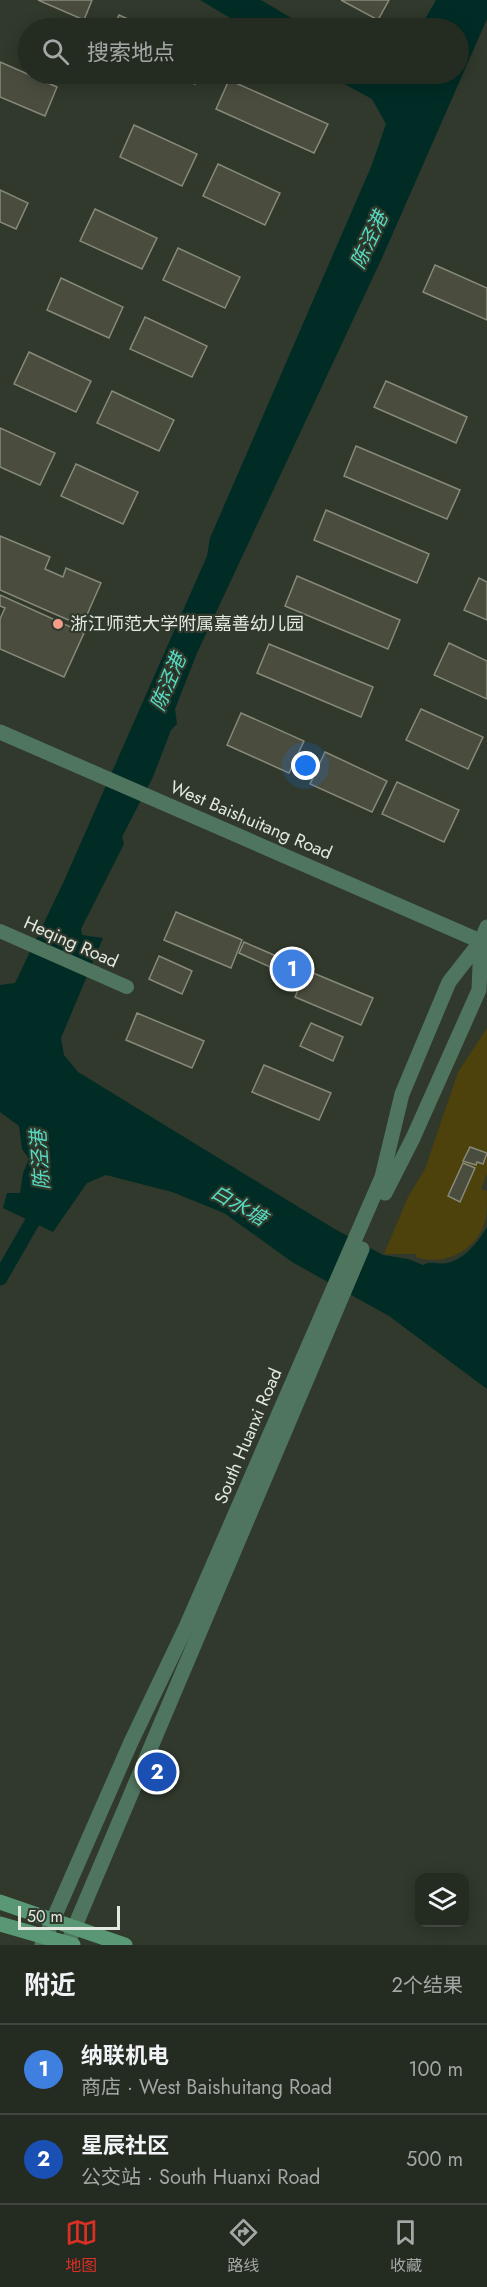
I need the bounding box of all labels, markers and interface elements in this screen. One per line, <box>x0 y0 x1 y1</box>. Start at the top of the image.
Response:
search box <box>18 18 469 84</box>
icon: search <box>39 35 72 68</box>
text: 搜索地点 <box>87 36 175 68</box>
water label: 陈泾港 <box>344 204 397 274</box>
place label: 浙江师范大学附属嘉善幼儿园 <box>70 611 304 637</box>
marker: 浙江师范大学附属嘉善幼儿园 <box>51 617 65 631</box>
water label: 陈泾港 <box>143 646 195 715</box>
your location <box>291 751 320 780</box>
street label: West Baishuitang Road <box>166 774 336 866</box>
street label: Heqing Road <box>20 910 122 974</box>
pin: 1 <box>272 946 312 992</box>
water label: 陈泾港 <box>24 1126 57 1191</box>
water label: 白水塘 <box>206 1178 275 1234</box>
street label: South Huanxi Road <box>208 1364 288 1508</box>
pin: 2 <box>138 1750 176 1794</box>
map controls <box>415 1873 469 1927</box>
button: layers <box>415 1873 469 1927</box>
scale bar <box>18 1903 120 1930</box>
text: 50 m <box>27 1905 63 1928</box>
text: 附近 <box>24 1966 76 2004</box>
text: 2个结果 <box>392 1971 463 2000</box>
text: 纳联机电 <box>81 2039 169 2071</box>
text: 1 <box>38 2055 49 2084</box>
text: 100 m <box>408 2055 463 2084</box>
text: 商店 · West Baishuitang Road <box>81 2073 332 2102</box>
text: 星辰社区 <box>81 2129 169 2161</box>
text: 2 <box>37 2145 50 2174</box>
text: 500 m <box>406 2145 463 2174</box>
text: 公交站 · South Huanxi Road <box>81 2163 320 2192</box>
tab: 地图 <box>65 2216 98 2277</box>
tab: 路线 <box>227 2216 260 2277</box>
tab: 收藏 <box>389 2216 422 2277</box>

